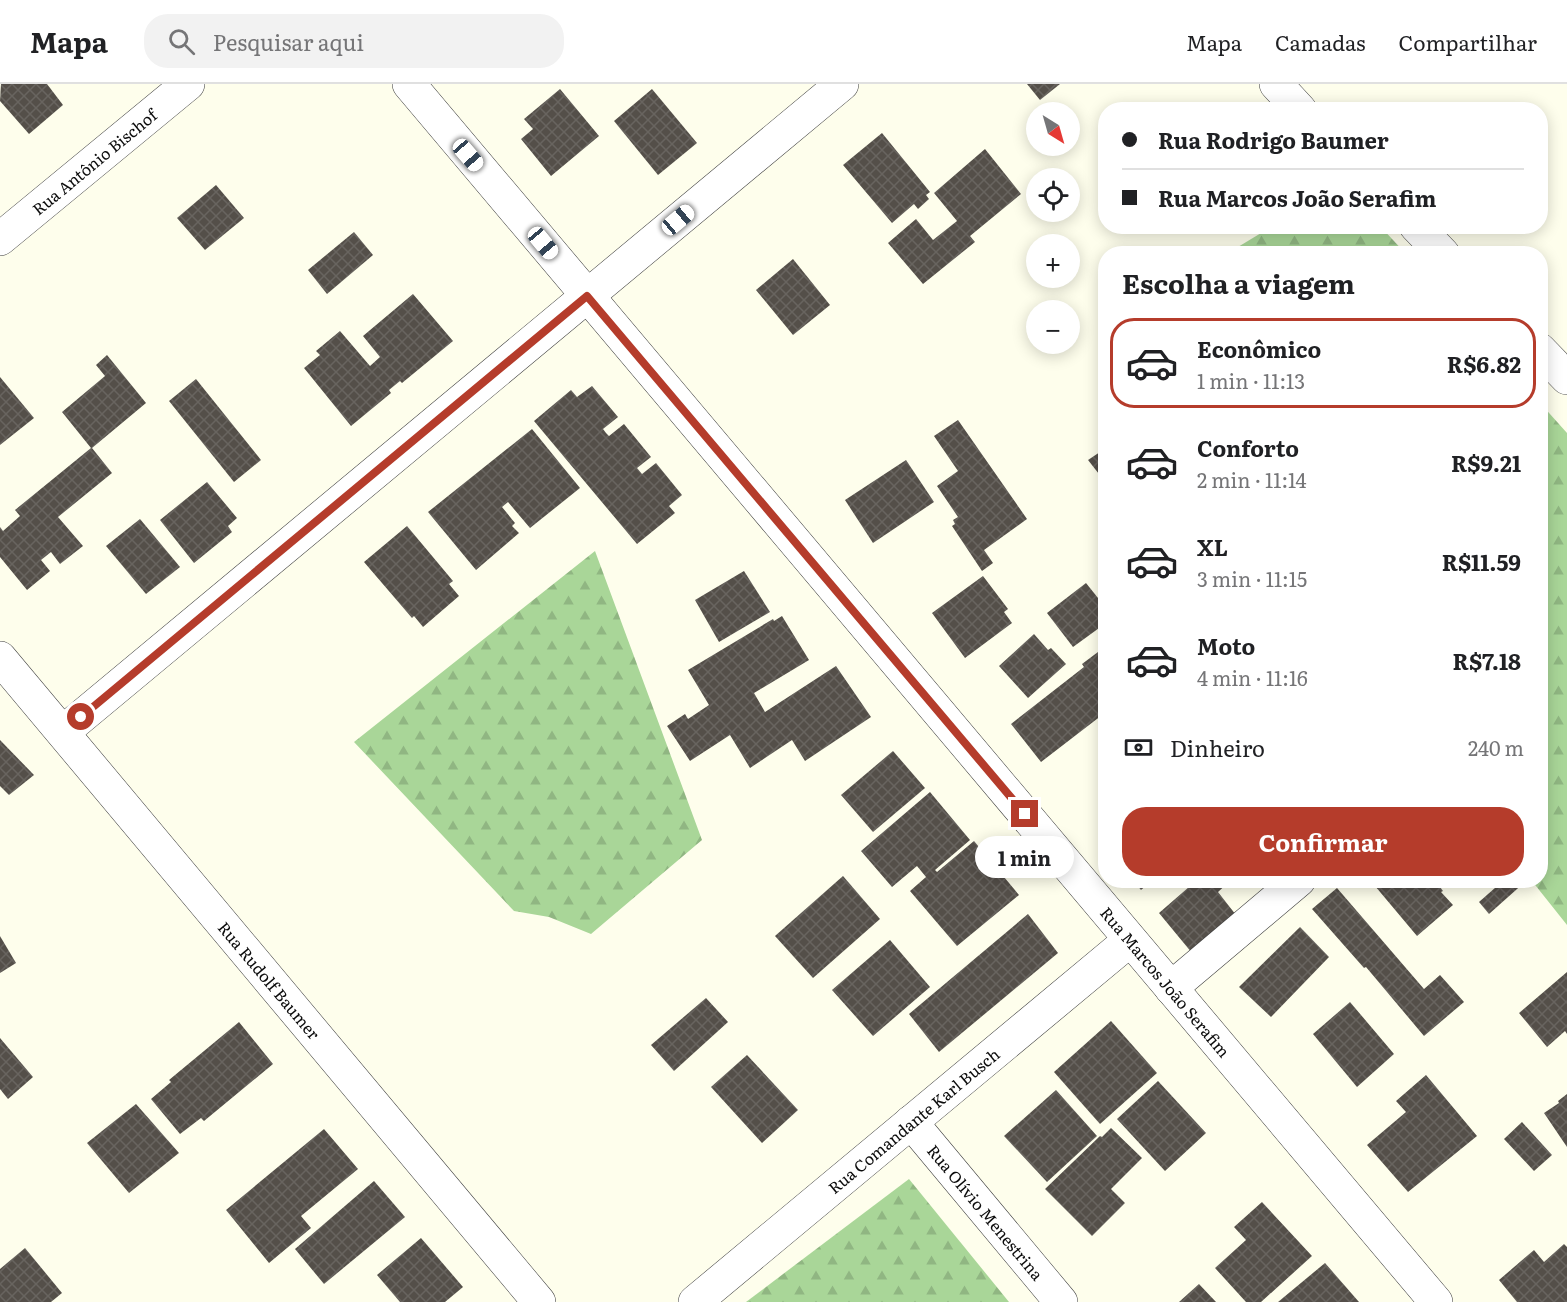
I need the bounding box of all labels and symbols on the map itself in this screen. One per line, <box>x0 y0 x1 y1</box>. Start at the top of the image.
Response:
street label: Rua Antônio Bischof <box>26 101 163 220</box>
north arrow <box>1026 102 1080 156</box>
car <box>449 136 487 174</box>
car <box>658 202 698 238</box>
car <box>525 223 561 263</box>
route start <box>67 703 94 730</box>
route end <box>1011 800 1038 827</box>
callout: 1 min <box>976 835 1074 877</box>
street label: Rua Marcos João Serafim <box>1095 901 1237 1062</box>
street label: Rua Rudolf Baumer <box>213 916 326 1045</box>
street label: Rua Comandante Karl Busch <box>822 1042 1005 1199</box>
street label: Rua Olívio Menestrina <box>922 1139 1050 1285</box>

